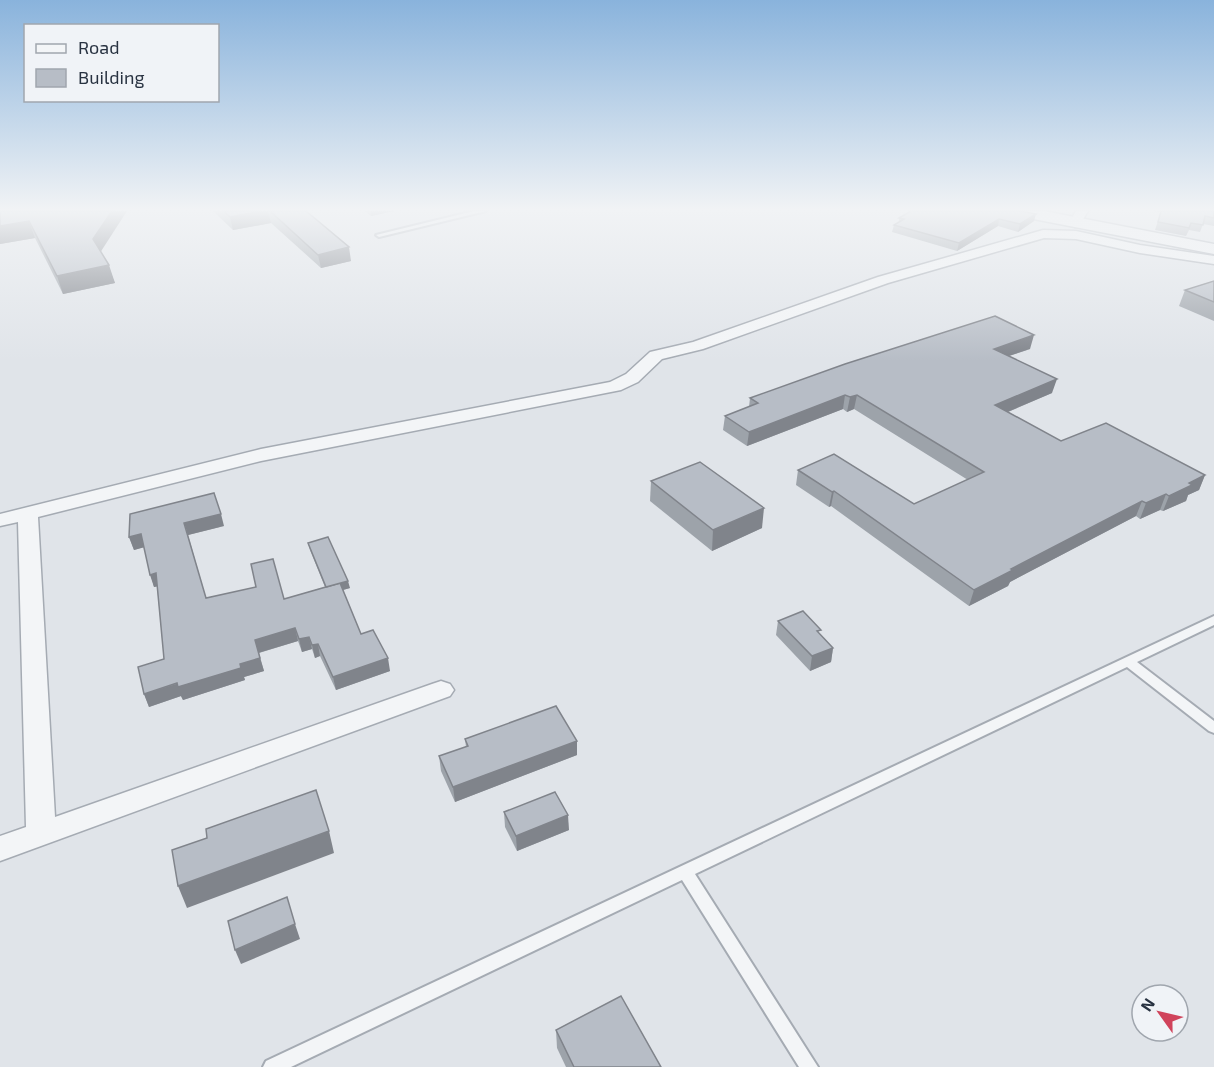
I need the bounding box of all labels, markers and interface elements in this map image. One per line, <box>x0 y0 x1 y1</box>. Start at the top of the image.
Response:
legend <box>24 24 219 102</box>
text: Road <box>78 36 119 58</box>
text: Building <box>78 66 145 88</box>
north arrow <box>1130 983 1190 1043</box>
text: N <box>1136 994 1158 1014</box>

